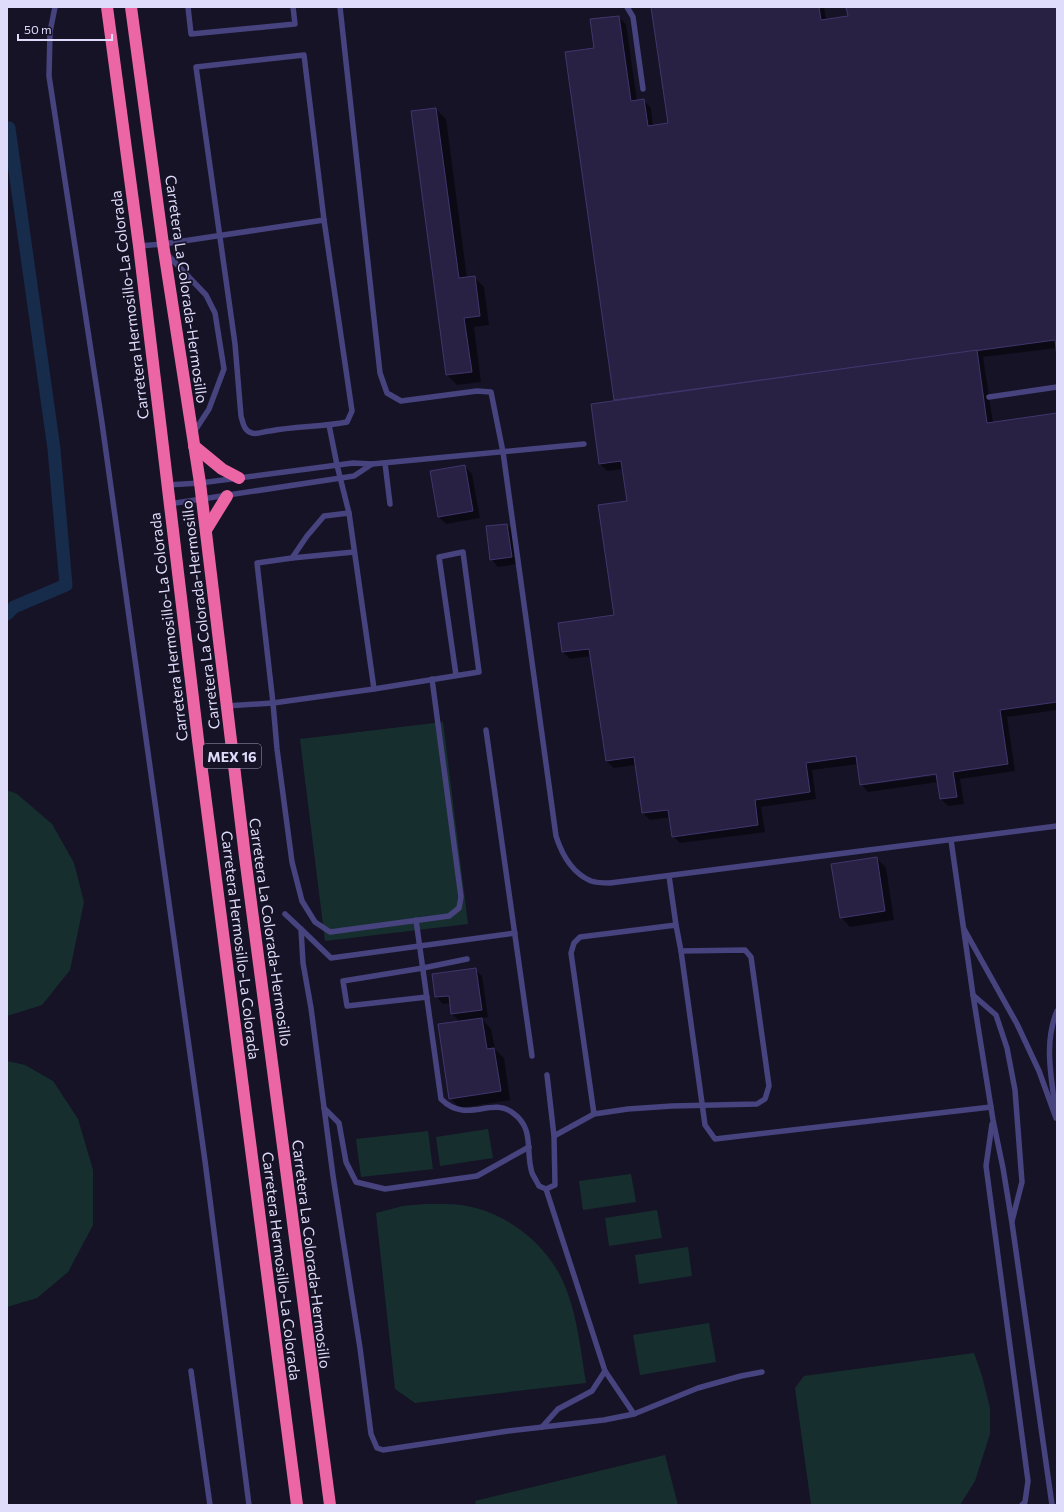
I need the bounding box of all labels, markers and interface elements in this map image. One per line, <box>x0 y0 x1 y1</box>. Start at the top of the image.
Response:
scale bar <box>18 16 112 42</box>
text: 50 m <box>24 22 52 36</box>
street label: Carretera La Colorada-Hermosillo <box>162 174 212 404</box>
street label: Carretera Hermosillo-La Colorada <box>106 190 152 420</box>
street label: Carretera La Colorada-Hermosillo <box>177 500 223 730</box>
street label: Carretera Hermosillo-La Colorada <box>145 512 191 742</box>
road number: MEX 16 <box>203 744 261 768</box>
street label: Carretera La Colorada-Hermosillo <box>246 817 296 1047</box>
street label: Carretera Hermosillo-La Colorada <box>218 830 264 1060</box>
street label: Carretera La Colorada-Hermosillo <box>289 1139 335 1369</box>
street label: Carretera Hermosillo-La Colorada <box>259 1151 305 1381</box>

